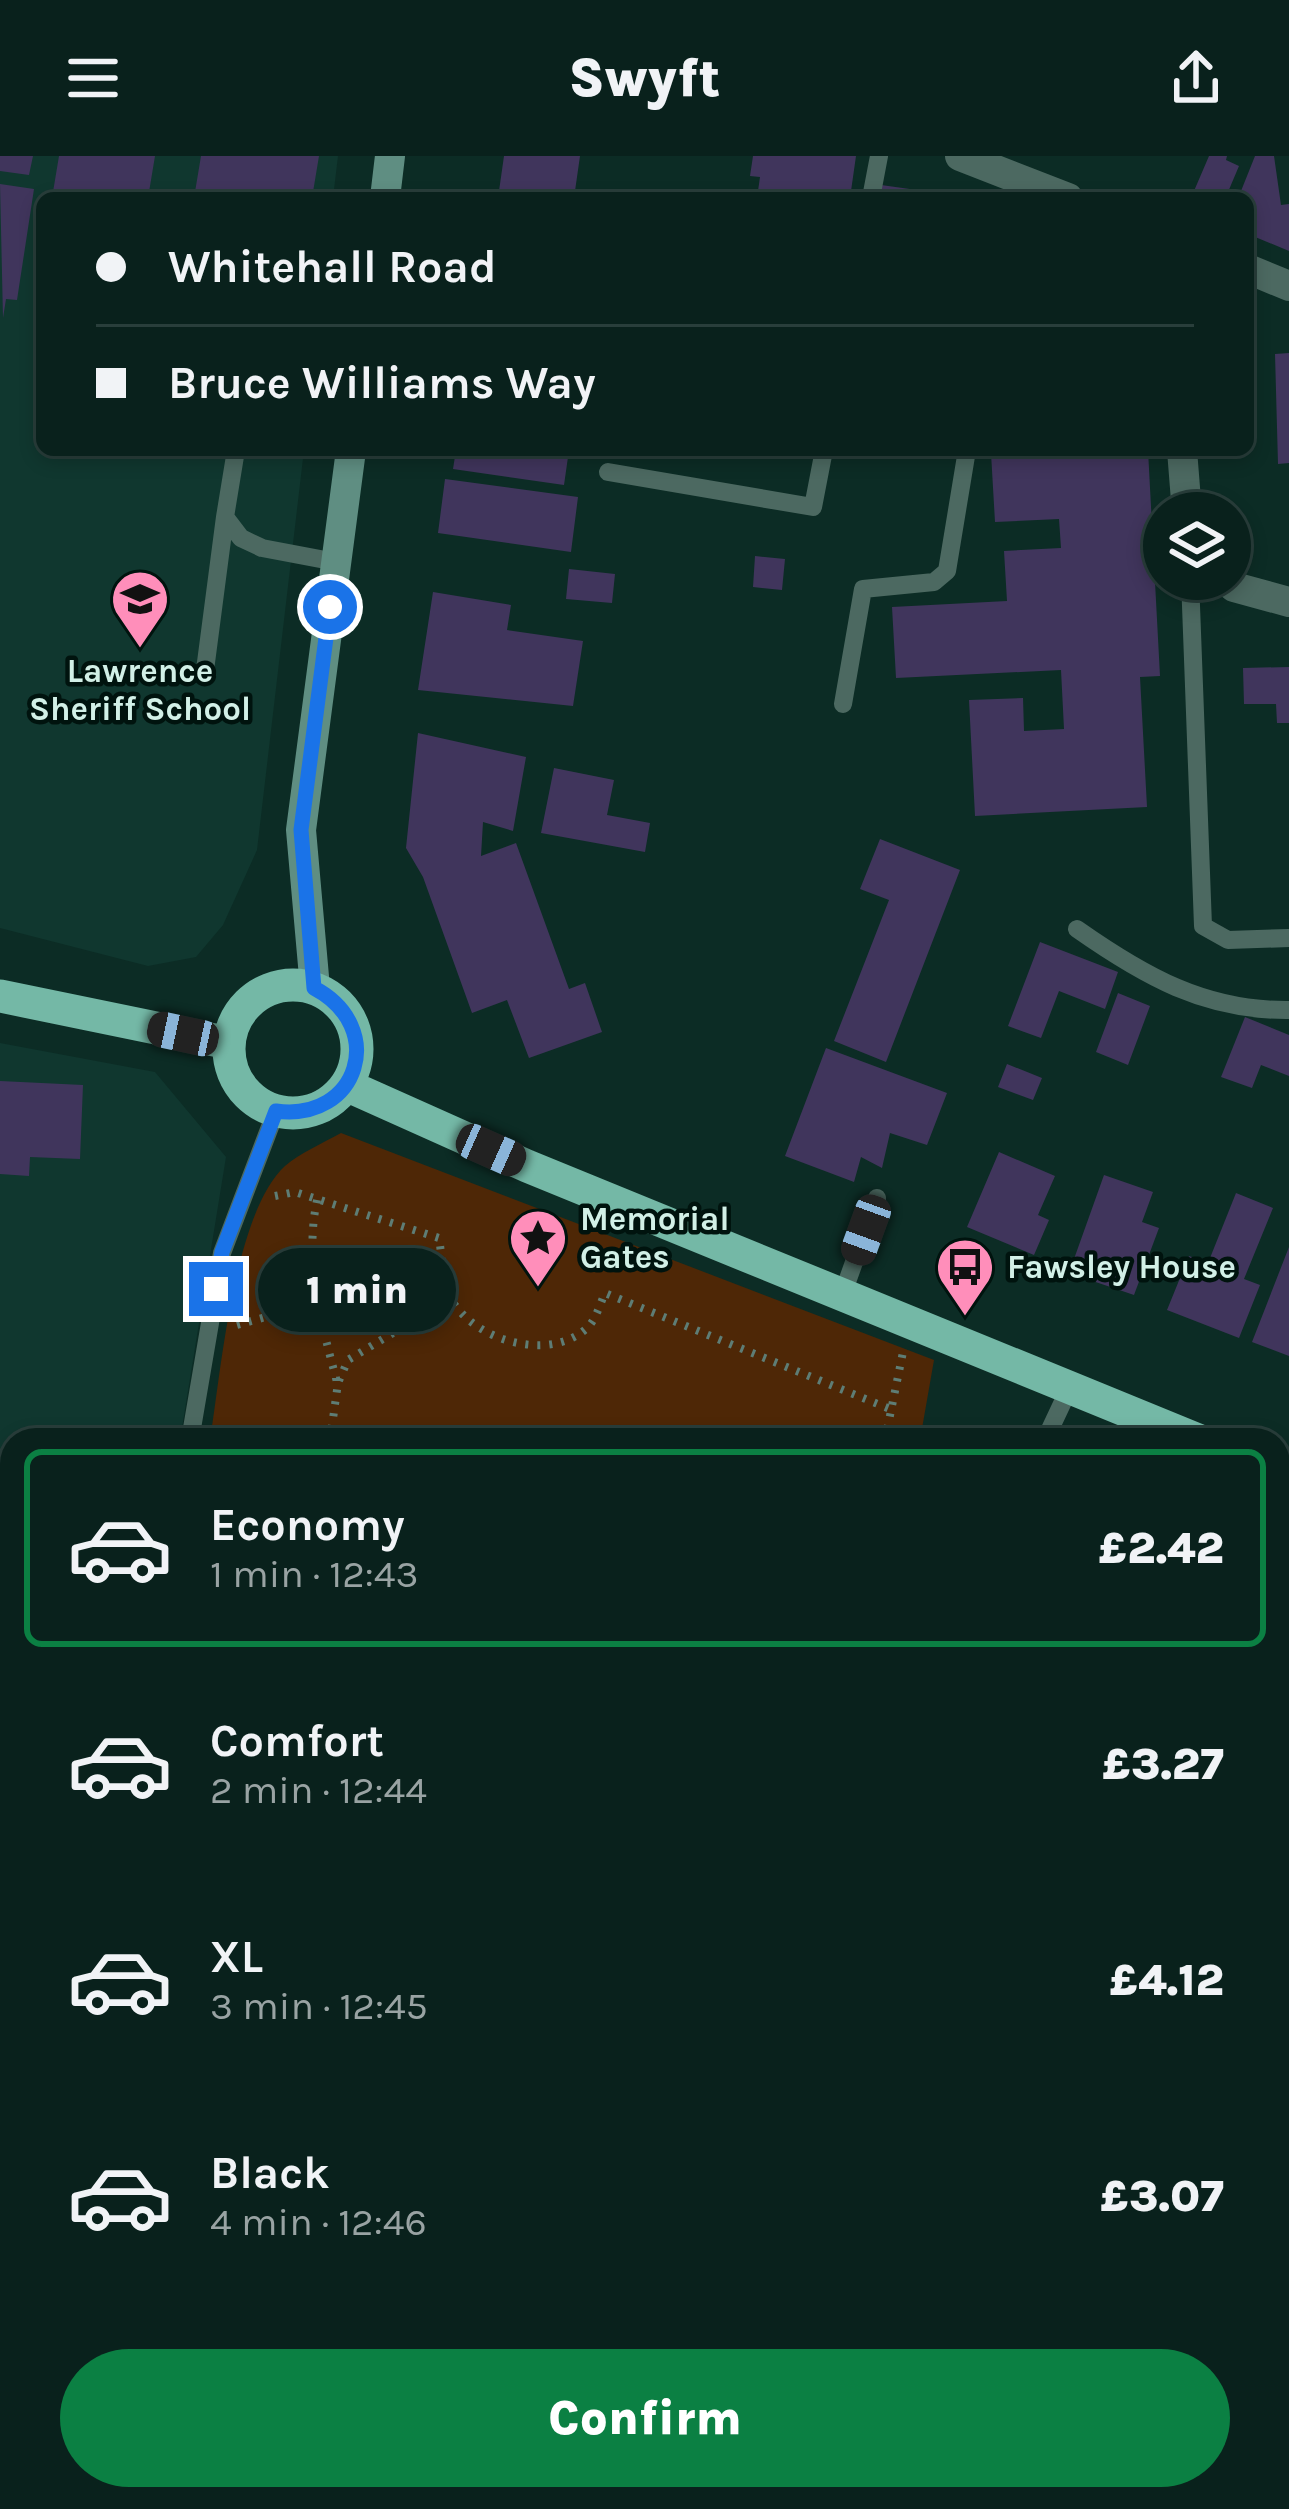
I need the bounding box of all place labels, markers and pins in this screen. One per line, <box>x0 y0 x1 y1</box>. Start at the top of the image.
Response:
school or university icon: Lawrence Sheriff School <box>109 568 171 650</box>
place label: Lawrence Sheriff School <box>29 652 251 728</box>
place label: Memorial Gates <box>580 1200 729 1276</box>
place icon: Memorial Gates <box>507 1207 569 1289</box>
bus stop icon: Fawsley House <box>934 1236 996 1318</box>
place label: Fawsley House <box>1007 1248 1236 1286</box>

